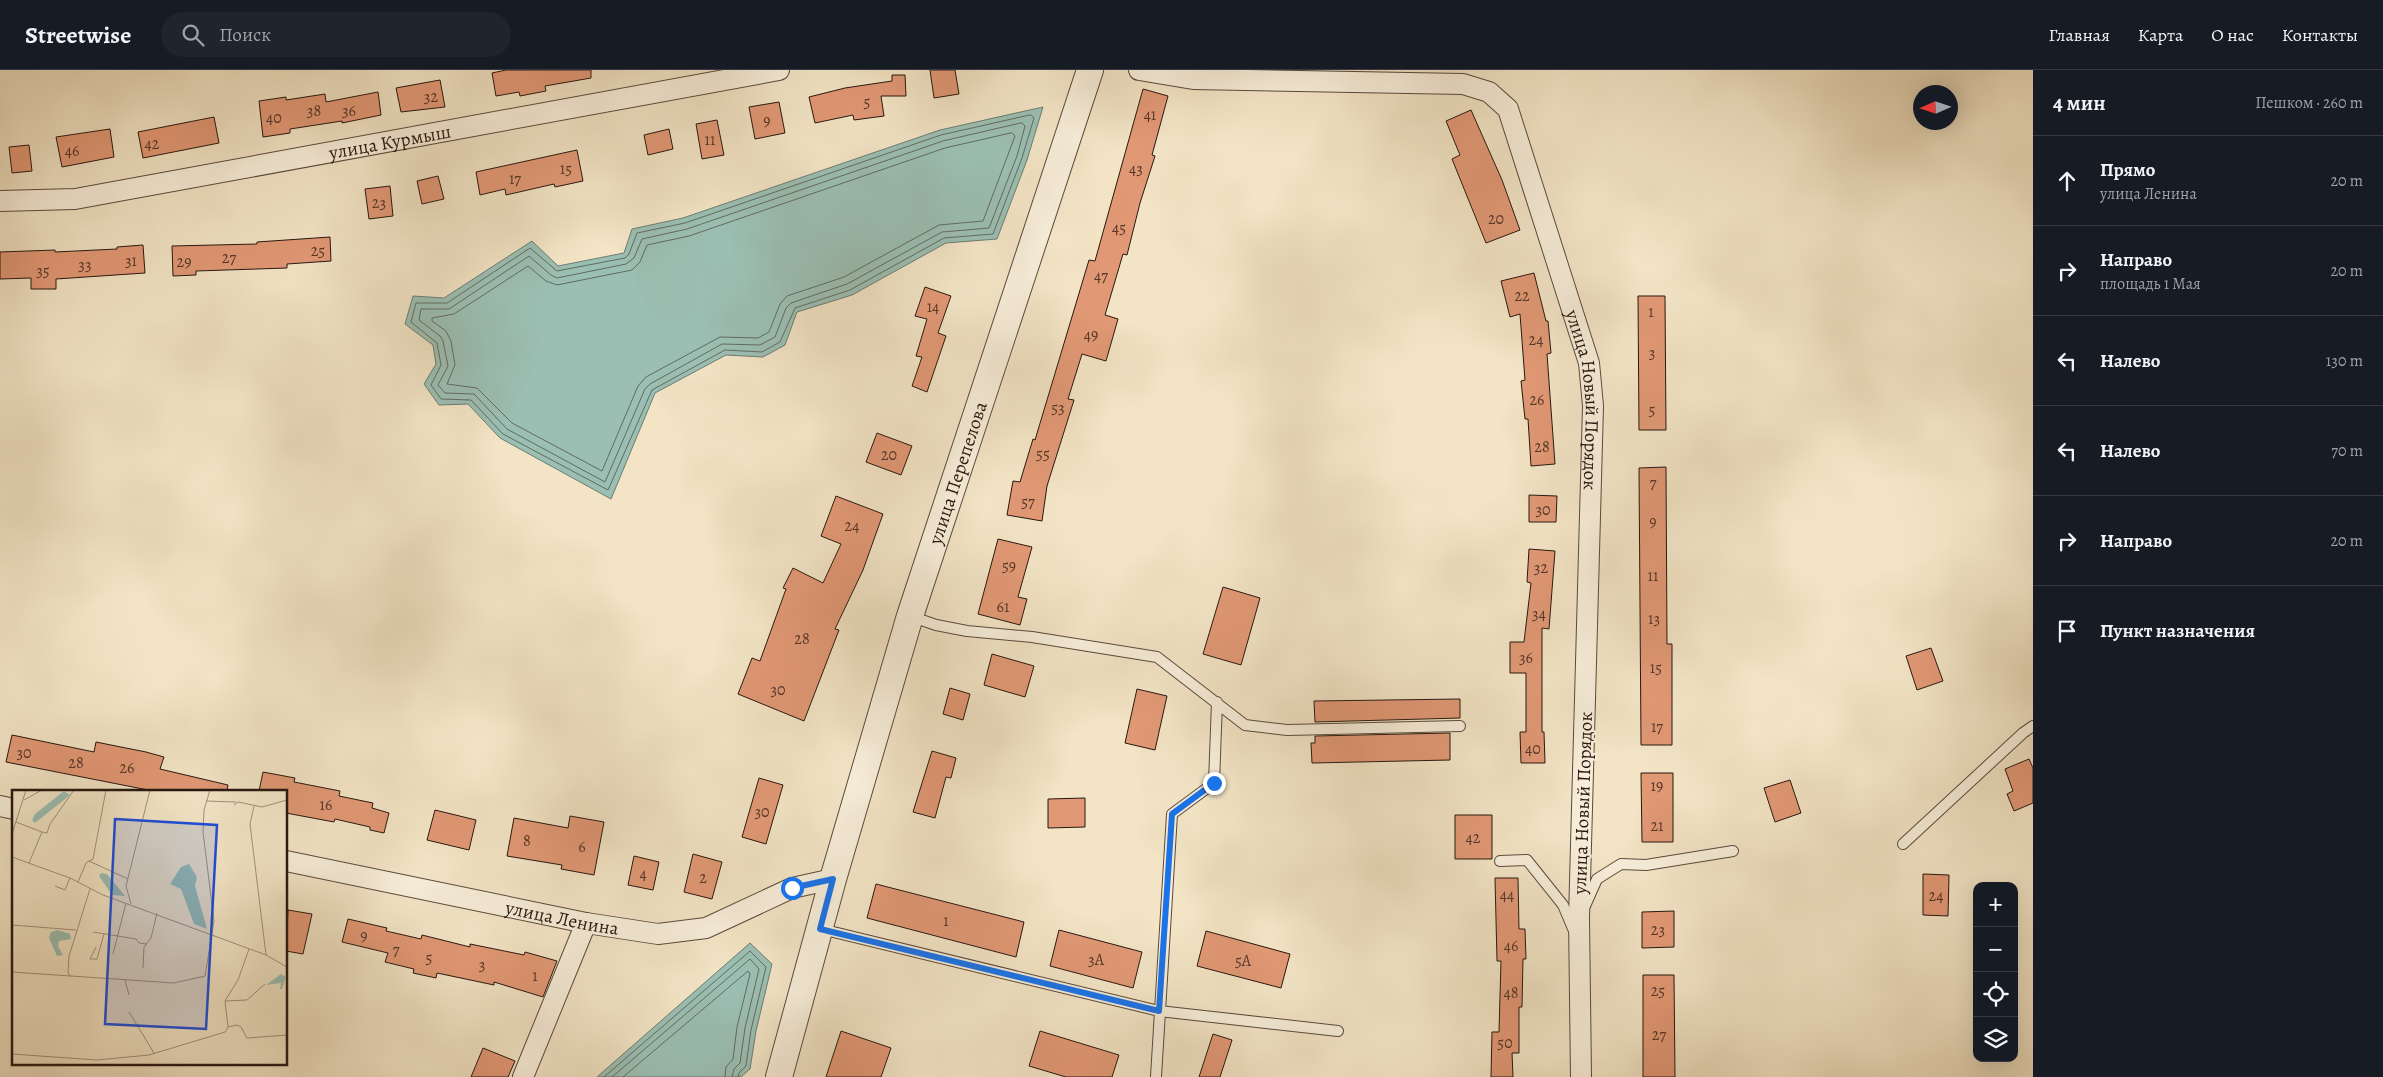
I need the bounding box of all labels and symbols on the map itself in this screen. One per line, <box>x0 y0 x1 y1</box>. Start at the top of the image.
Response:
north arrow <box>1913 85 1958 130</box>
house number: 32 <box>424 86 439 108</box>
house number: 5 <box>864 91 871 113</box>
house number: 38 <box>307 100 321 122</box>
house number: 36 <box>342 100 356 122</box>
house number: 41 <box>1144 104 1157 126</box>
house number: 40 <box>266 107 282 129</box>
house number: 9 <box>763 110 771 132</box>
street label: улица Курмыш <box>326 118 453 166</box>
house number: 11 <box>705 129 716 151</box>
house number: 42 <box>145 133 160 155</box>
house number: 46 <box>65 140 79 162</box>
house number: 15 <box>560 158 572 180</box>
house number: 43 <box>1129 158 1143 180</box>
house number: 17 <box>509 168 521 190</box>
house number: 23 <box>372 192 386 214</box>
house number: 20 <box>1488 208 1504 230</box>
house number: 45 <box>1112 217 1126 239</box>
house number: 25 <box>311 240 325 262</box>
house number: 27 <box>222 247 236 269</box>
house number: 31 <box>125 250 138 272</box>
house number: 29 <box>177 251 191 273</box>
house number: 33 <box>78 254 92 276</box>
house number: 35 <box>36 260 50 282</box>
house number: 47 <box>1094 265 1108 287</box>
house number: 22 <box>1514 285 1530 307</box>
house number: 14 <box>927 296 939 318</box>
house number: 1 <box>1648 301 1654 323</box>
street label: улица Новый Порядок <box>1558 305 1605 491</box>
house number: 49 <box>1084 324 1098 346</box>
house number: 24 <box>1529 329 1543 351</box>
house number: 3 <box>1649 342 1655 364</box>
house number: 26 <box>1530 389 1545 411</box>
house number: 53 <box>1051 397 1065 419</box>
street label: улица Перепелова <box>922 398 994 549</box>
house number: 5 <box>1649 399 1656 421</box>
house number: 28 <box>1534 436 1550 458</box>
house number: 55 <box>1036 443 1050 465</box>
house number: 20 <box>881 444 897 466</box>
house number: 7 <box>1650 472 1657 494</box>
house number: 57 <box>1021 491 1035 513</box>
house number: 30 <box>1535 499 1551 521</box>
house number: 9 <box>1649 511 1657 533</box>
house number: 24 <box>845 515 859 537</box>
house number: 59 <box>1002 555 1016 577</box>
house number: 32 <box>1534 557 1549 579</box>
house number: 11 <box>1648 565 1659 587</box>
house number: 61 <box>997 596 1010 618</box>
house number: 34 <box>1532 603 1546 625</box>
house number: 13 <box>1648 608 1660 630</box>
house number: 28 <box>794 628 810 650</box>
house number: 36 <box>1519 647 1533 669</box>
house number: 15 <box>1650 657 1662 679</box>
house number: 30 <box>770 679 786 701</box>
street label: улица Новый Порядок <box>1567 711 1599 896</box>
house number: 17 <box>1651 716 1663 738</box>
house number: 40 <box>1525 738 1541 760</box>
house number: 30 <box>16 742 32 764</box>
house number: 28 <box>68 752 84 774</box>
house number: 26 <box>120 757 135 779</box>
route end <box>1203 772 1226 795</box>
house number: 19 <box>1651 775 1663 797</box>
inset map <box>12 790 288 1064</box>
house number: 16 <box>320 794 332 816</box>
house number: 30 <box>754 801 770 823</box>
house number: 21 <box>1650 815 1664 837</box>
house number: 42 <box>1466 827 1481 849</box>
house number: 8 <box>523 830 531 852</box>
house number: 6 <box>578 836 586 858</box>
house number: 4 <box>639 863 647 885</box>
house number: 2 <box>699 867 707 889</box>
route start <box>781 877 804 900</box>
house number: 44 <box>1500 884 1514 906</box>
house number: 24 <box>1929 885 1943 907</box>
street label: улица Ленина <box>502 894 621 942</box>
house number: 1 <box>943 910 949 932</box>
house number: 23 <box>1651 919 1665 941</box>
house number: 9 <box>360 925 368 947</box>
house number: 46 <box>1504 935 1518 957</box>
house number: 7 <box>393 939 400 961</box>
house number: 5 <box>426 947 433 969</box>
house number: 3А <box>1088 949 1105 971</box>
house number: 5А <box>1235 950 1252 972</box>
house number: 3 <box>479 954 485 976</box>
house number: 1 <box>532 965 538 987</box>
house number: 25 <box>1651 980 1665 1002</box>
house number: 48 <box>1503 982 1519 1004</box>
house number: 27 <box>1652 1024 1666 1046</box>
house number: 50 <box>1497 1032 1513 1054</box>

